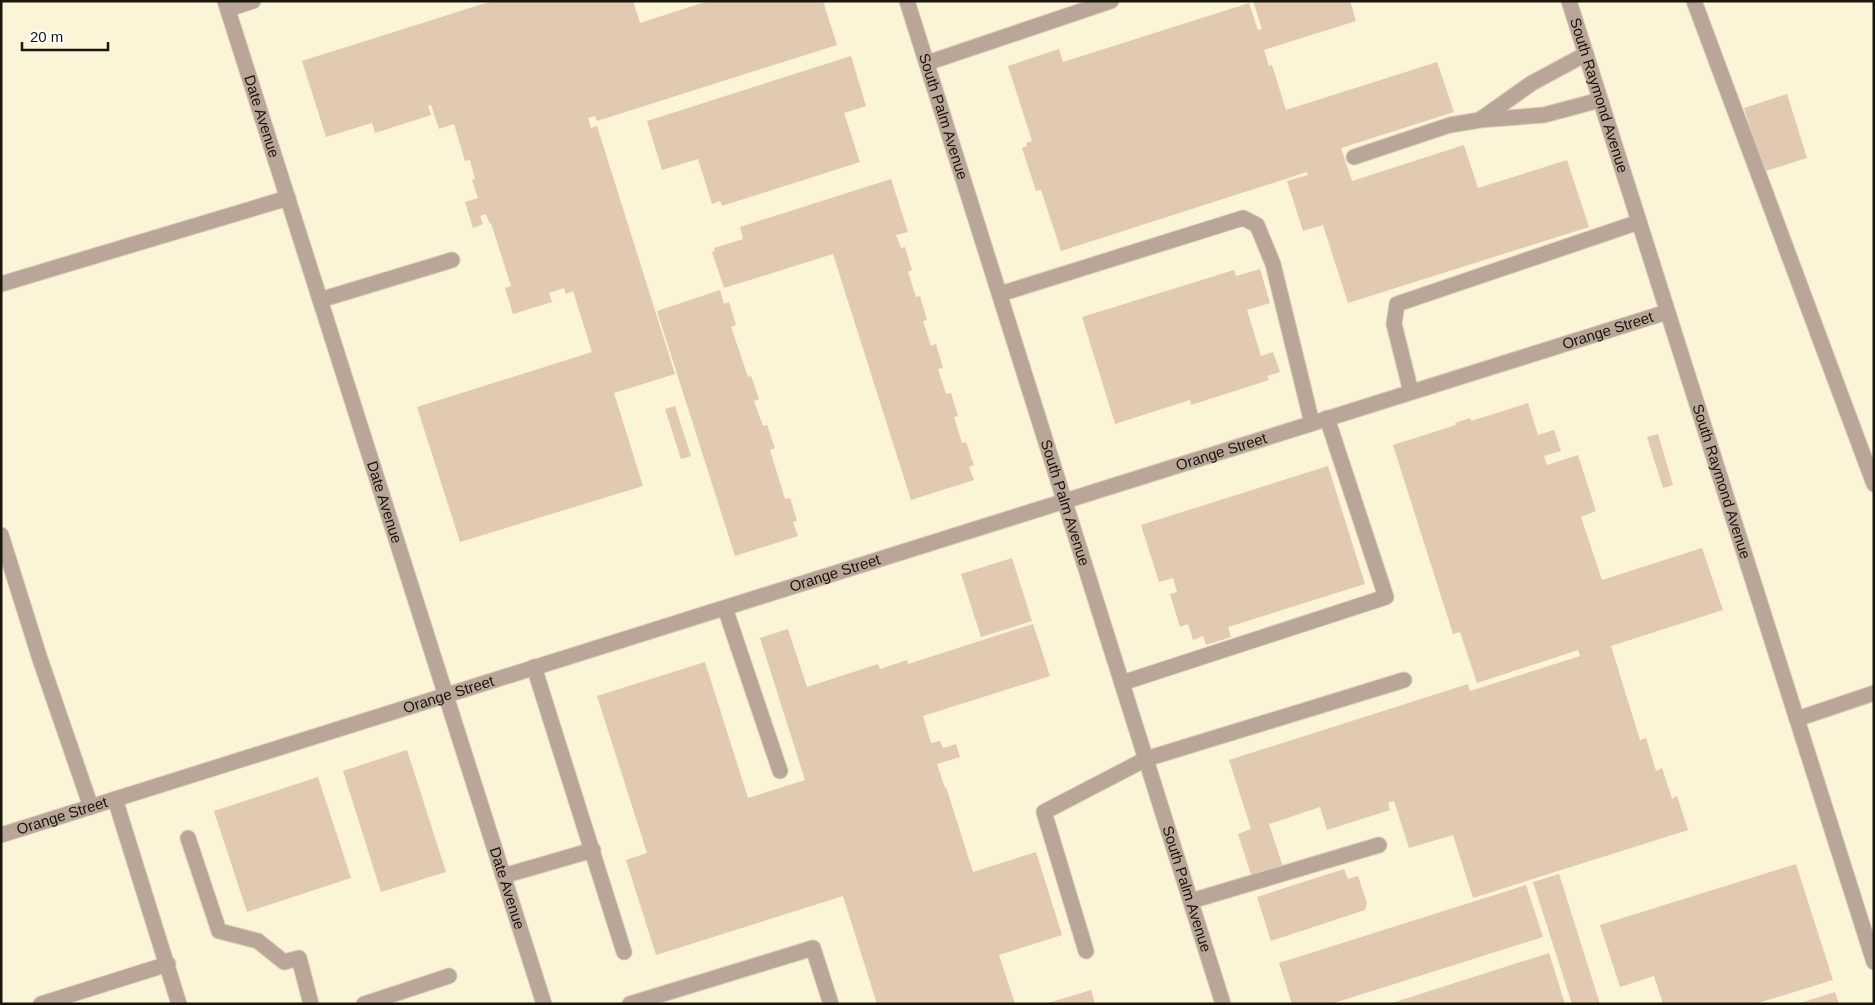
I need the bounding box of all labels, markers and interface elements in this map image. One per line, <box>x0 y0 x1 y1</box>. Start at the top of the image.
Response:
street label: South Raymond Avenue <box>1567 16 1632 175</box>
scale bar <box>22 20 109 52</box>
text: 20 m <box>30 28 63 45</box>
street label: South Palm Avenue <box>916 51 972 182</box>
street label: Date Avenue <box>241 73 283 160</box>
street label: Orange Street <box>1560 308 1656 352</box>
street label: South Raymond Avenue <box>1689 402 1754 561</box>
street label: Orange Street <box>1174 429 1269 474</box>
street label: South Palm Avenue <box>1038 437 1093 568</box>
street label: Date Avenue <box>364 459 406 545</box>
street label: Orange Street <box>787 550 883 595</box>
street label: Orange Street <box>401 672 497 716</box>
street label: Orange Street <box>14 793 110 838</box>
street label: South Palm Avenue <box>1159 824 1215 954</box>
street label: Date Avenue <box>487 845 529 931</box>

